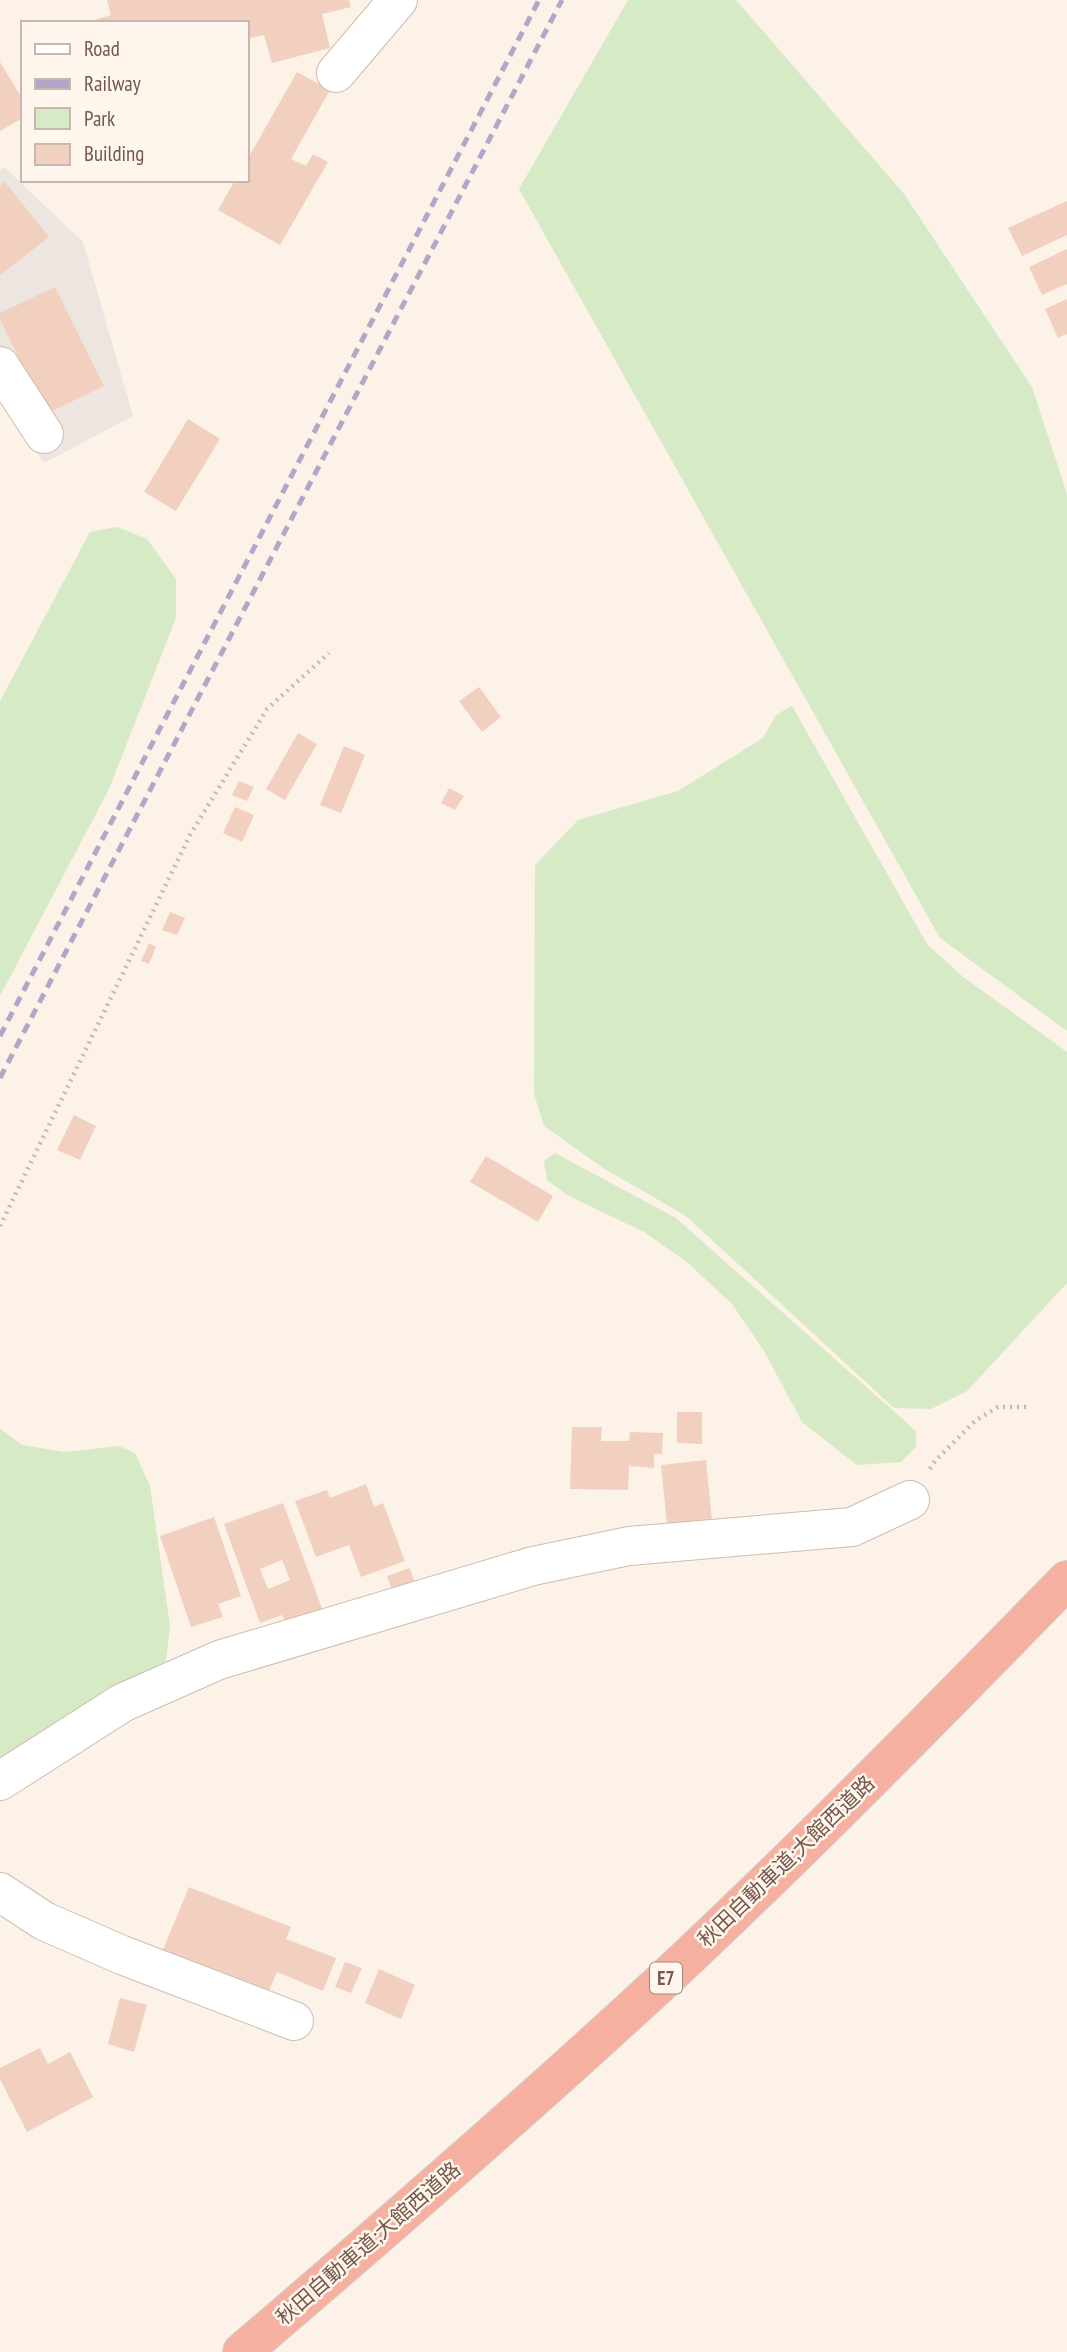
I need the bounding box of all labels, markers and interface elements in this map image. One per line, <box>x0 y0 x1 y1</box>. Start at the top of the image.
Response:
legend <box>21 21 248 182</box>
text: Road <box>84 35 120 62</box>
text: Railway <box>84 70 141 97</box>
text: Park <box>84 105 115 132</box>
text: Building <box>84 140 144 167</box>
street label: 秋田自動車道;大館西道路 <box>692 1769 880 1953</box>
road number: E7 <box>650 1962 682 1994</box>
street label: 秋田自動車道;大館西道路 <box>270 2156 466 2330</box>

